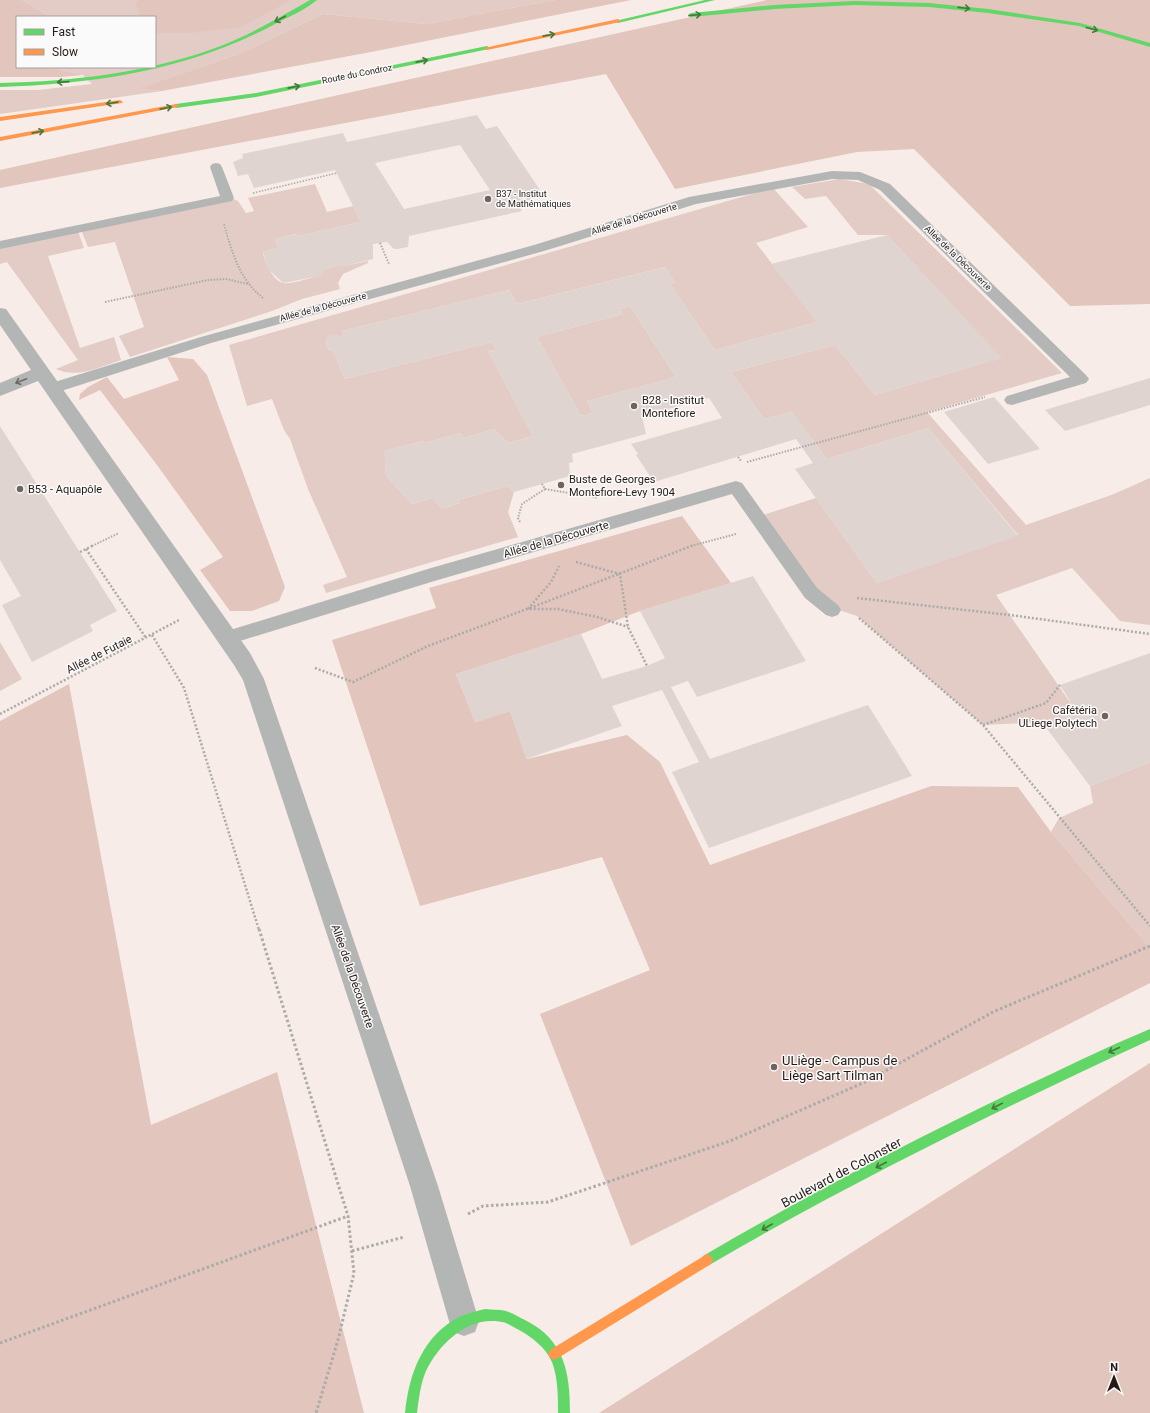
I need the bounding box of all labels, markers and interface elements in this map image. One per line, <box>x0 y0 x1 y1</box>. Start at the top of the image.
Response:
one-way arrow <box>957 5 970 12</box>
one-way arrow <box>688 11 701 18</box>
one-way arrow <box>274 15 286 23</box>
legend <box>16 16 156 68</box>
text: Fast <box>52 25 75 39</box>
one-way arrow <box>1086 26 1099 33</box>
one-way arrow <box>542 31 555 39</box>
text: Slow <box>52 45 78 59</box>
one-way arrow <box>415 57 428 65</box>
street label: Route du Condroz <box>321 62 394 86</box>
one-way arrow <box>57 79 70 86</box>
one-way arrow <box>288 83 301 91</box>
one-way arrow <box>106 99 119 107</box>
one-way arrow <box>159 103 172 111</box>
one-way arrow <box>31 128 44 136</box>
place label: B37 - Institut de Mathématiques <box>496 189 571 209</box>
marker: B37 - Institut de Mathématiques <box>483 194 493 204</box>
street label: Allée de la Découverte <box>590 201 678 237</box>
street label: Allée de la Découverte <box>923 224 994 293</box>
street label: Allée de la Découverte <box>279 291 367 323</box>
one-way arrow <box>15 378 27 386</box>
place label: B28 - Institut Montefiore <box>642 394 704 420</box>
marker: B28 - Institut Montefiore <box>629 401 639 411</box>
place label: Buste de Georges Montefiore-Levy 1904 <box>569 473 675 499</box>
marker: Buste de Georges Montefiore-Levy 1904 <box>556 480 566 490</box>
place label: B53 - Aquapôle <box>28 483 102 496</box>
marker: B53 - Aquapôle <box>15 484 25 494</box>
street label: Allée de la Découverte <box>502 518 610 561</box>
street label: Allée de Futaie <box>64 632 134 677</box>
place label: Cafétéria ULiege Polytech <box>1018 704 1097 730</box>
marker: Cafétéria ULiege Polytech <box>1100 711 1110 721</box>
street label: Allée de la Découverte <box>329 923 376 1030</box>
one-way arrow <box>1109 1047 1121 1054</box>
place label: ULiège - Campus de Liège Sart Tilman <box>782 1053 897 1083</box>
marker: ULiège - Campus de Liège Sart Tilman <box>769 1062 779 1072</box>
one-way arrow <box>992 1103 1004 1111</box>
street label: Boulevard de Colonster <box>779 1134 904 1211</box>
one-way arrow <box>876 1162 888 1169</box>
one-way arrow <box>761 1223 773 1231</box>
north arrow <box>1094 1357 1134 1397</box>
text: N <box>1110 1361 1118 1374</box>

